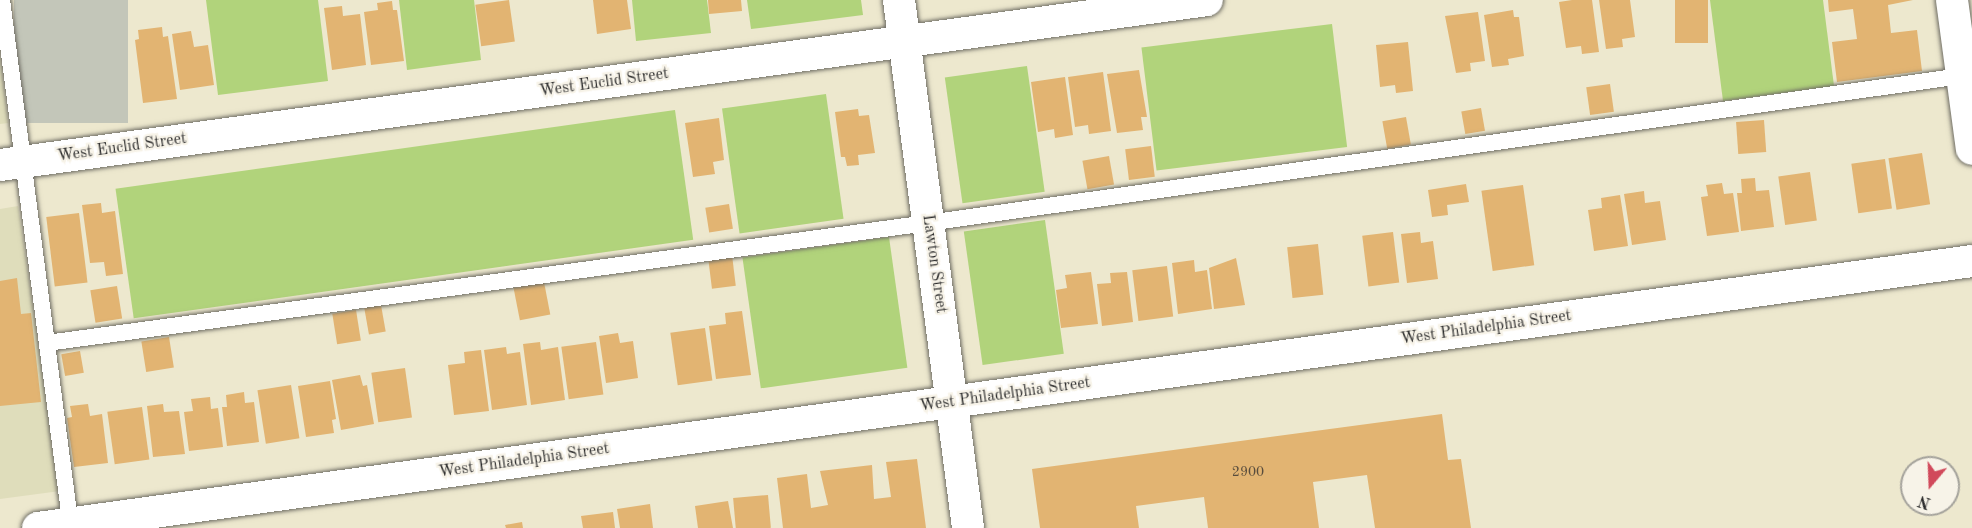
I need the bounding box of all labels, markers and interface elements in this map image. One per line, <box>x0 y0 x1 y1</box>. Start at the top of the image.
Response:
street label: West Euclid Street <box>538 64 670 102</box>
street label: West Euclid Street <box>56 129 188 167</box>
street label: Lawton Street <box>918 213 950 315</box>
street label: West Philadelphia Street <box>1399 307 1573 349</box>
street label: West Philadelphia Street <box>918 374 1092 416</box>
street label: West Philadelphia Street <box>437 440 611 482</box>
north arrow <box>1900 456 1960 516</box>
house number: 2900 <box>1232 464 1264 480</box>
text: N <box>1916 492 1933 511</box>

